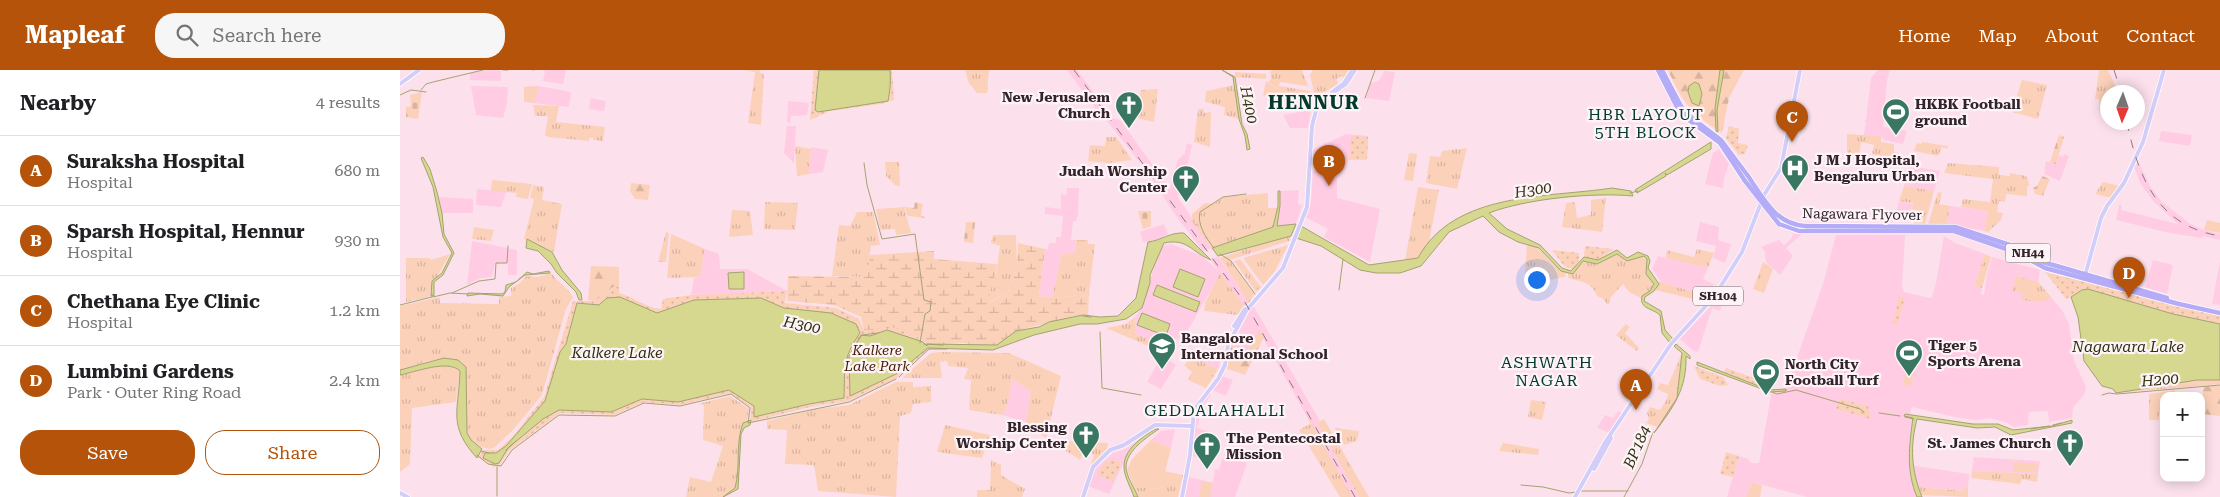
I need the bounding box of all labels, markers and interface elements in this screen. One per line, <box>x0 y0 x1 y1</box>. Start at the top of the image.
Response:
search box <box>155 13 505 58</box>
text: Mapleaf <box>25 21 125 49</box>
icon: search <box>173 21 201 49</box>
text: Search here <box>213 24 321 47</box>
text: Home <box>1898 25 1950 46</box>
text: Map <box>1978 25 2017 46</box>
text: About <box>2045 25 2098 46</box>
text: Contact <box>2126 25 2195 46</box>
water label: H400 <box>1236 84 1262 125</box>
north arrow <box>2100 85 2145 130</box>
place label: New Jerusalem Church <box>1002 89 1111 121</box>
church icon: New Jerusalem Church <box>1114 90 1144 129</box>
text: Nearby <box>20 91 96 115</box>
district label: HENNUR <box>1268 91 1360 114</box>
text: 4 results <box>316 93 380 112</box>
place label: HKBK Football ground <box>1914 96 2021 128</box>
sports icon: HKBK Football ground <box>1881 97 1911 136</box>
pin: C <box>1776 101 1808 142</box>
district label: HBR LAYOUT 5TH BLOCK <box>1588 105 1704 142</box>
pin: B <box>1313 145 1345 186</box>
text: Suraksha Hospital <box>67 150 244 173</box>
place label: J M J Hospital, Bengaluru Urban <box>1814 152 1936 184</box>
hospital icon: J M J Hospital, Bengaluru Urban <box>1780 153 1810 192</box>
text: A <box>30 161 42 180</box>
text: 680 m <box>334 161 380 180</box>
place label: Judah Worship Center <box>1059 163 1168 195</box>
church icon: Judah Worship Center <box>1171 164 1201 203</box>
text: Hospital <box>67 173 133 192</box>
water label: H300 <box>1512 178 1553 202</box>
street label: Nagawara Flyover <box>1802 205 1922 223</box>
text: Sparsh Hospital, Hennur <box>67 220 305 243</box>
text: B <box>30 231 42 250</box>
text: 930 m <box>334 231 380 250</box>
text: Hospital <box>67 243 133 262</box>
road number: NH44 <box>2006 244 2050 262</box>
pin: D <box>2113 257 2145 298</box>
your location <box>1524 267 1550 293</box>
road number: SH104 <box>1693 287 1743 306</box>
text: Chethana Eye Clinic <box>67 290 260 313</box>
text: C <box>30 301 42 320</box>
text: 1.2 km <box>329 301 380 320</box>
water label: H300 <box>781 312 822 337</box>
text: Hospital <box>67 313 133 332</box>
place label: Bangalore International School <box>1181 330 1328 362</box>
school or university icon: Bangalore International School <box>1147 331 1177 370</box>
place label: Tiger 5 Sports Arena <box>1928 337 2021 369</box>
sports icon: Tiger 5 Sports Arena <box>1894 338 1924 377</box>
water label: Nagawara Lake <box>2071 338 2184 356</box>
park label: Kalkere Lake Park <box>843 342 910 374</box>
water label: Kalkere Lake <box>570 344 663 362</box>
district label: ASHWATH NAGAR <box>1501 353 1593 390</box>
place label: North City Football Turf <box>1785 356 1880 388</box>
sports icon: North City Football Turf <box>1751 357 1781 396</box>
text: Lumbini Gardens <box>67 360 234 383</box>
pin: A <box>1620 369 1652 410</box>
water label: H200 <box>2139 369 2180 391</box>
text: D <box>30 371 42 390</box>
text: 2.4 km <box>329 371 380 390</box>
text: Park · Outer Ring Road <box>67 383 241 402</box>
map controls <box>2160 392 2205 482</box>
button: + <box>2160 392 2205 437</box>
district label: GEDDALAHALLI <box>1144 401 1286 420</box>
place label: Blessing Worship Center <box>956 419 1068 451</box>
church icon: Blessing Worship Center <box>1071 420 1101 459</box>
water label: BP184 <box>1619 422 1655 472</box>
church icon: St. James Church <box>2055 428 2085 467</box>
button: Save <box>20 430 195 475</box>
button: Share <box>205 430 380 475</box>
place label: The Pentecostal Mission <box>1226 430 1341 462</box>
church icon: The Pentecostal Mission <box>1192 431 1222 470</box>
place label: St. James Church <box>1927 435 2052 451</box>
button: − <box>2160 437 2205 482</box>

